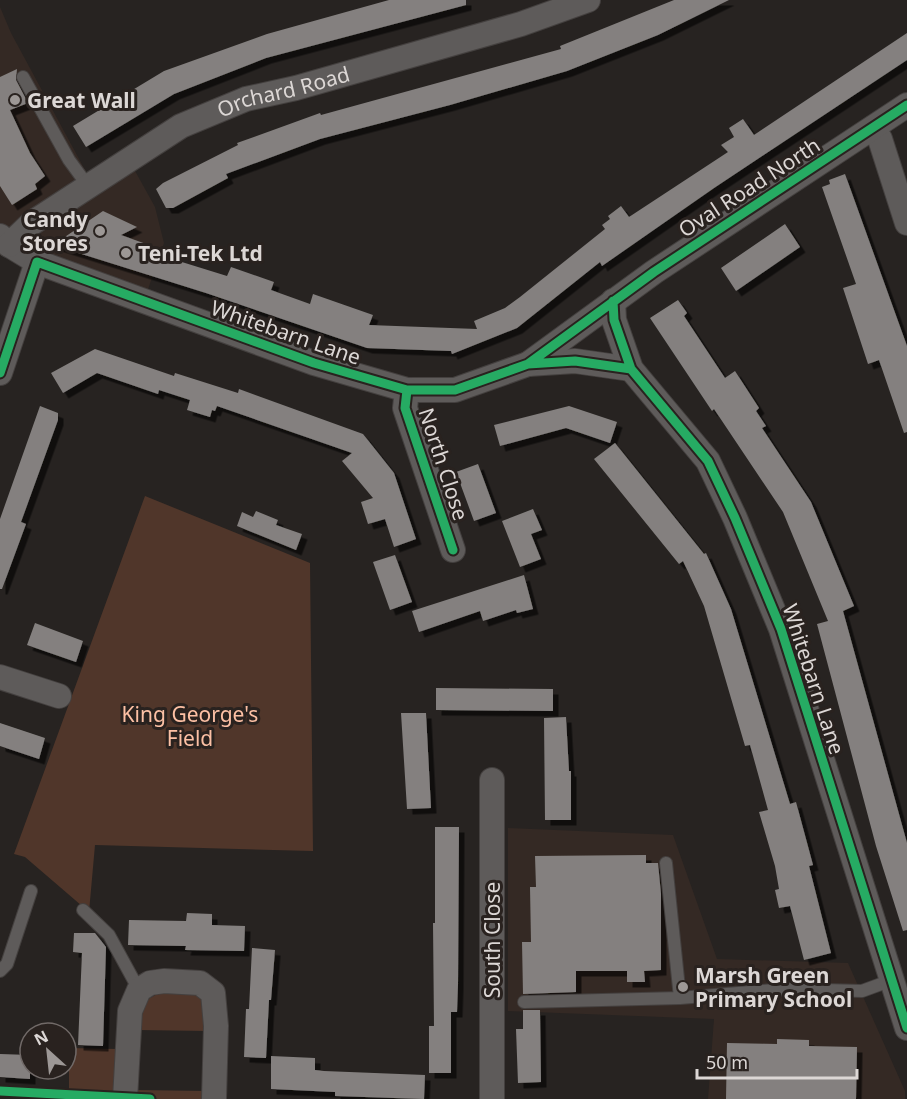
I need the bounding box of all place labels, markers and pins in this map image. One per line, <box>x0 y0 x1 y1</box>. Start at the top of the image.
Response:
place label: Great Wall <box>27 86 136 114</box>
marker: Great Wall <box>8 93 22 107</box>
place label: Candy Stores <box>22 205 88 257</box>
marker: Candy Stores <box>93 224 107 238</box>
place label: Teni-Tek Ltd <box>138 239 263 267</box>
marker: Teni-Tek Ltd <box>119 246 133 260</box>
place label: Marsh Green Primary School <box>695 961 852 1013</box>
marker: Marsh Green Primary School <box>676 980 690 994</box>

